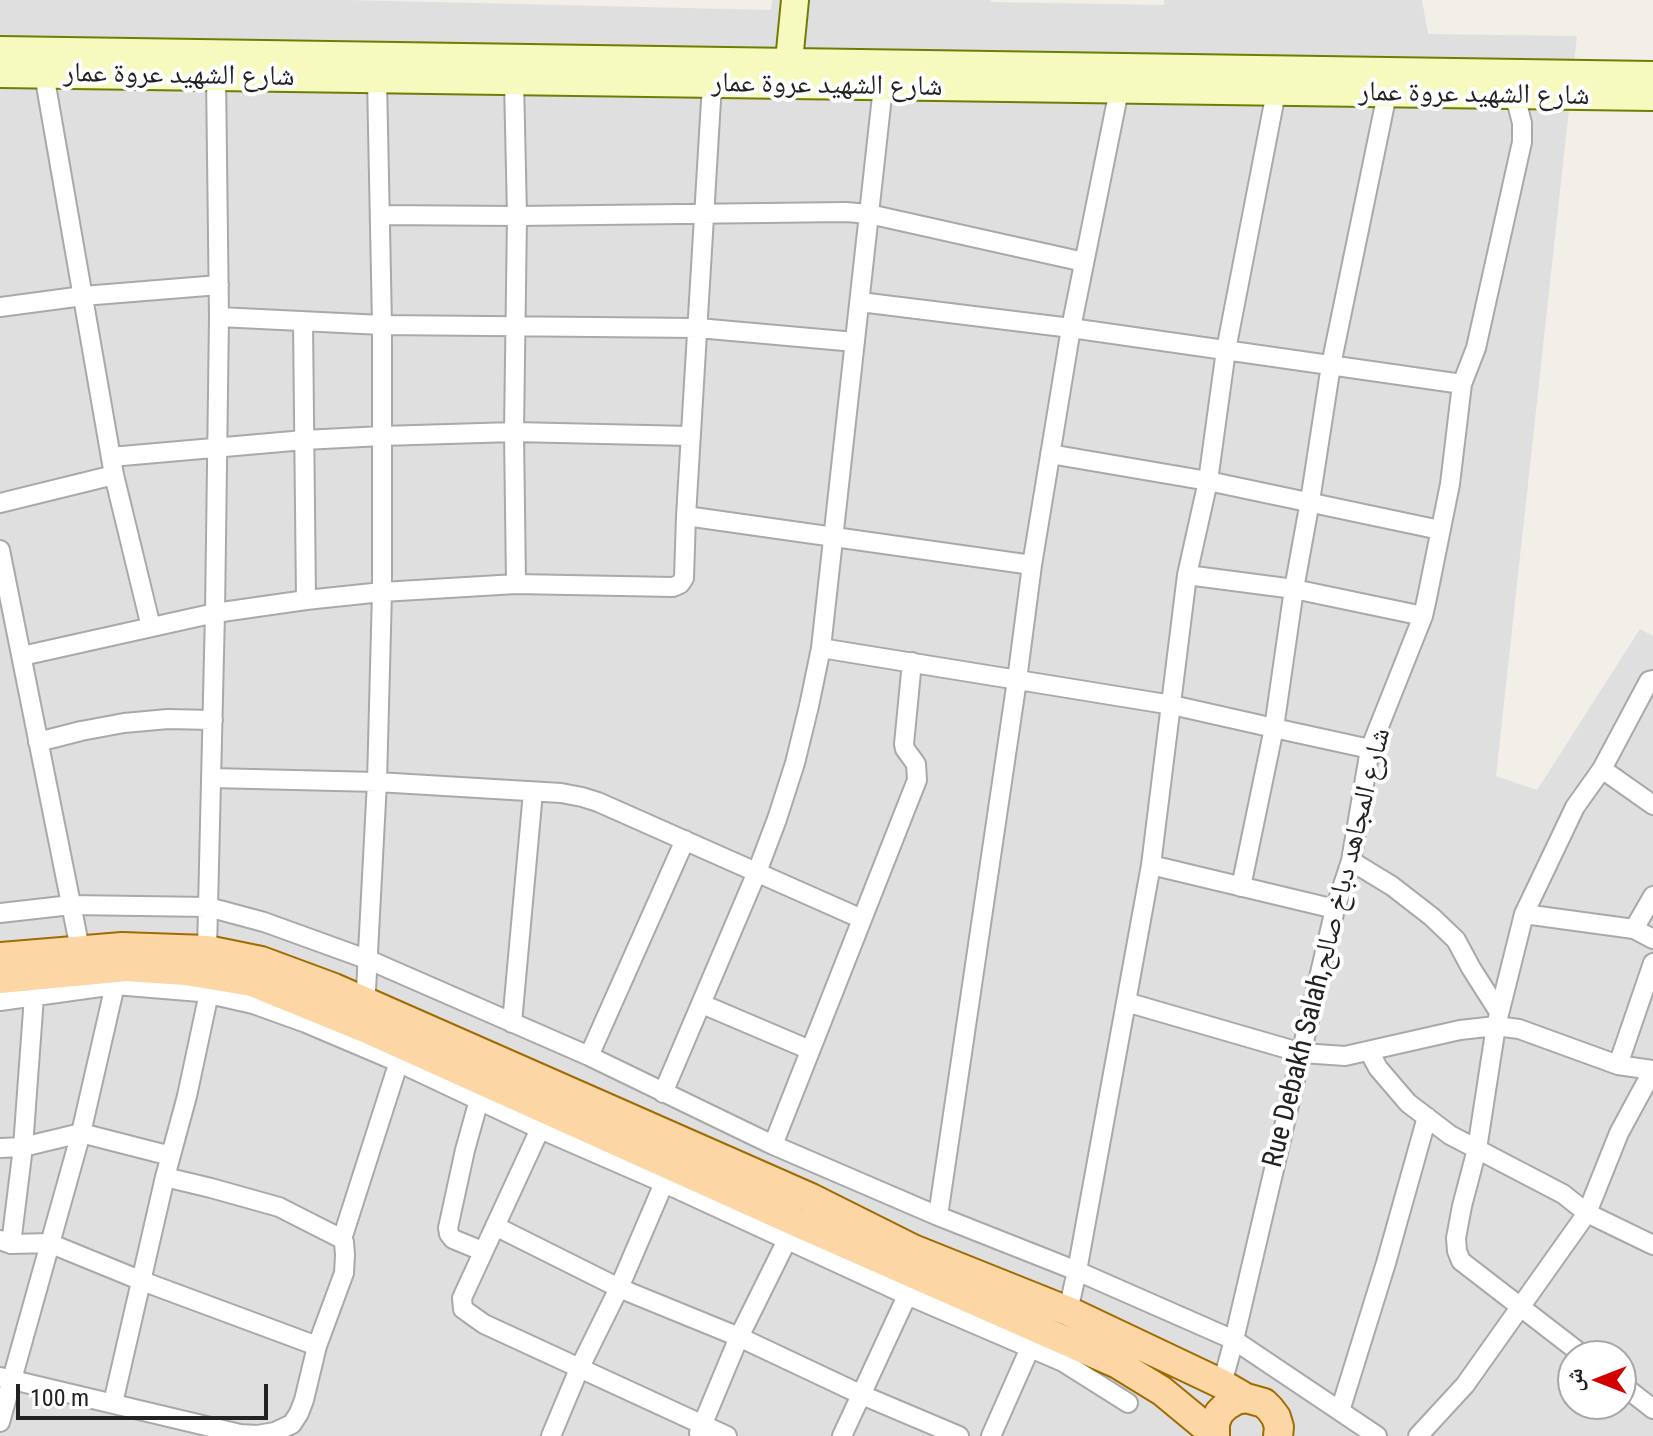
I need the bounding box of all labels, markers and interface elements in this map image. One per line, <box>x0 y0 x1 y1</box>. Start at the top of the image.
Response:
street label: شارع الشهيد عروة عمار <box>63 57 295 95</box>
street label: شارع الشهيد عروة عمار <box>711 67 943 105</box>
street label: شارع الشهيد عروة عمار <box>1358 76 1590 114</box>
street label: Rue Debakh Salah,شارع المجاهد دباخ صالح <box>1257 725 1399 1171</box>
north arrow <box>1557 1340 1637 1420</box>
scale bar <box>20 1368 272 1418</box>
text: ش <box>1562 1368 1587 1392</box>
text: 100 m <box>30 1384 89 1412</box>

